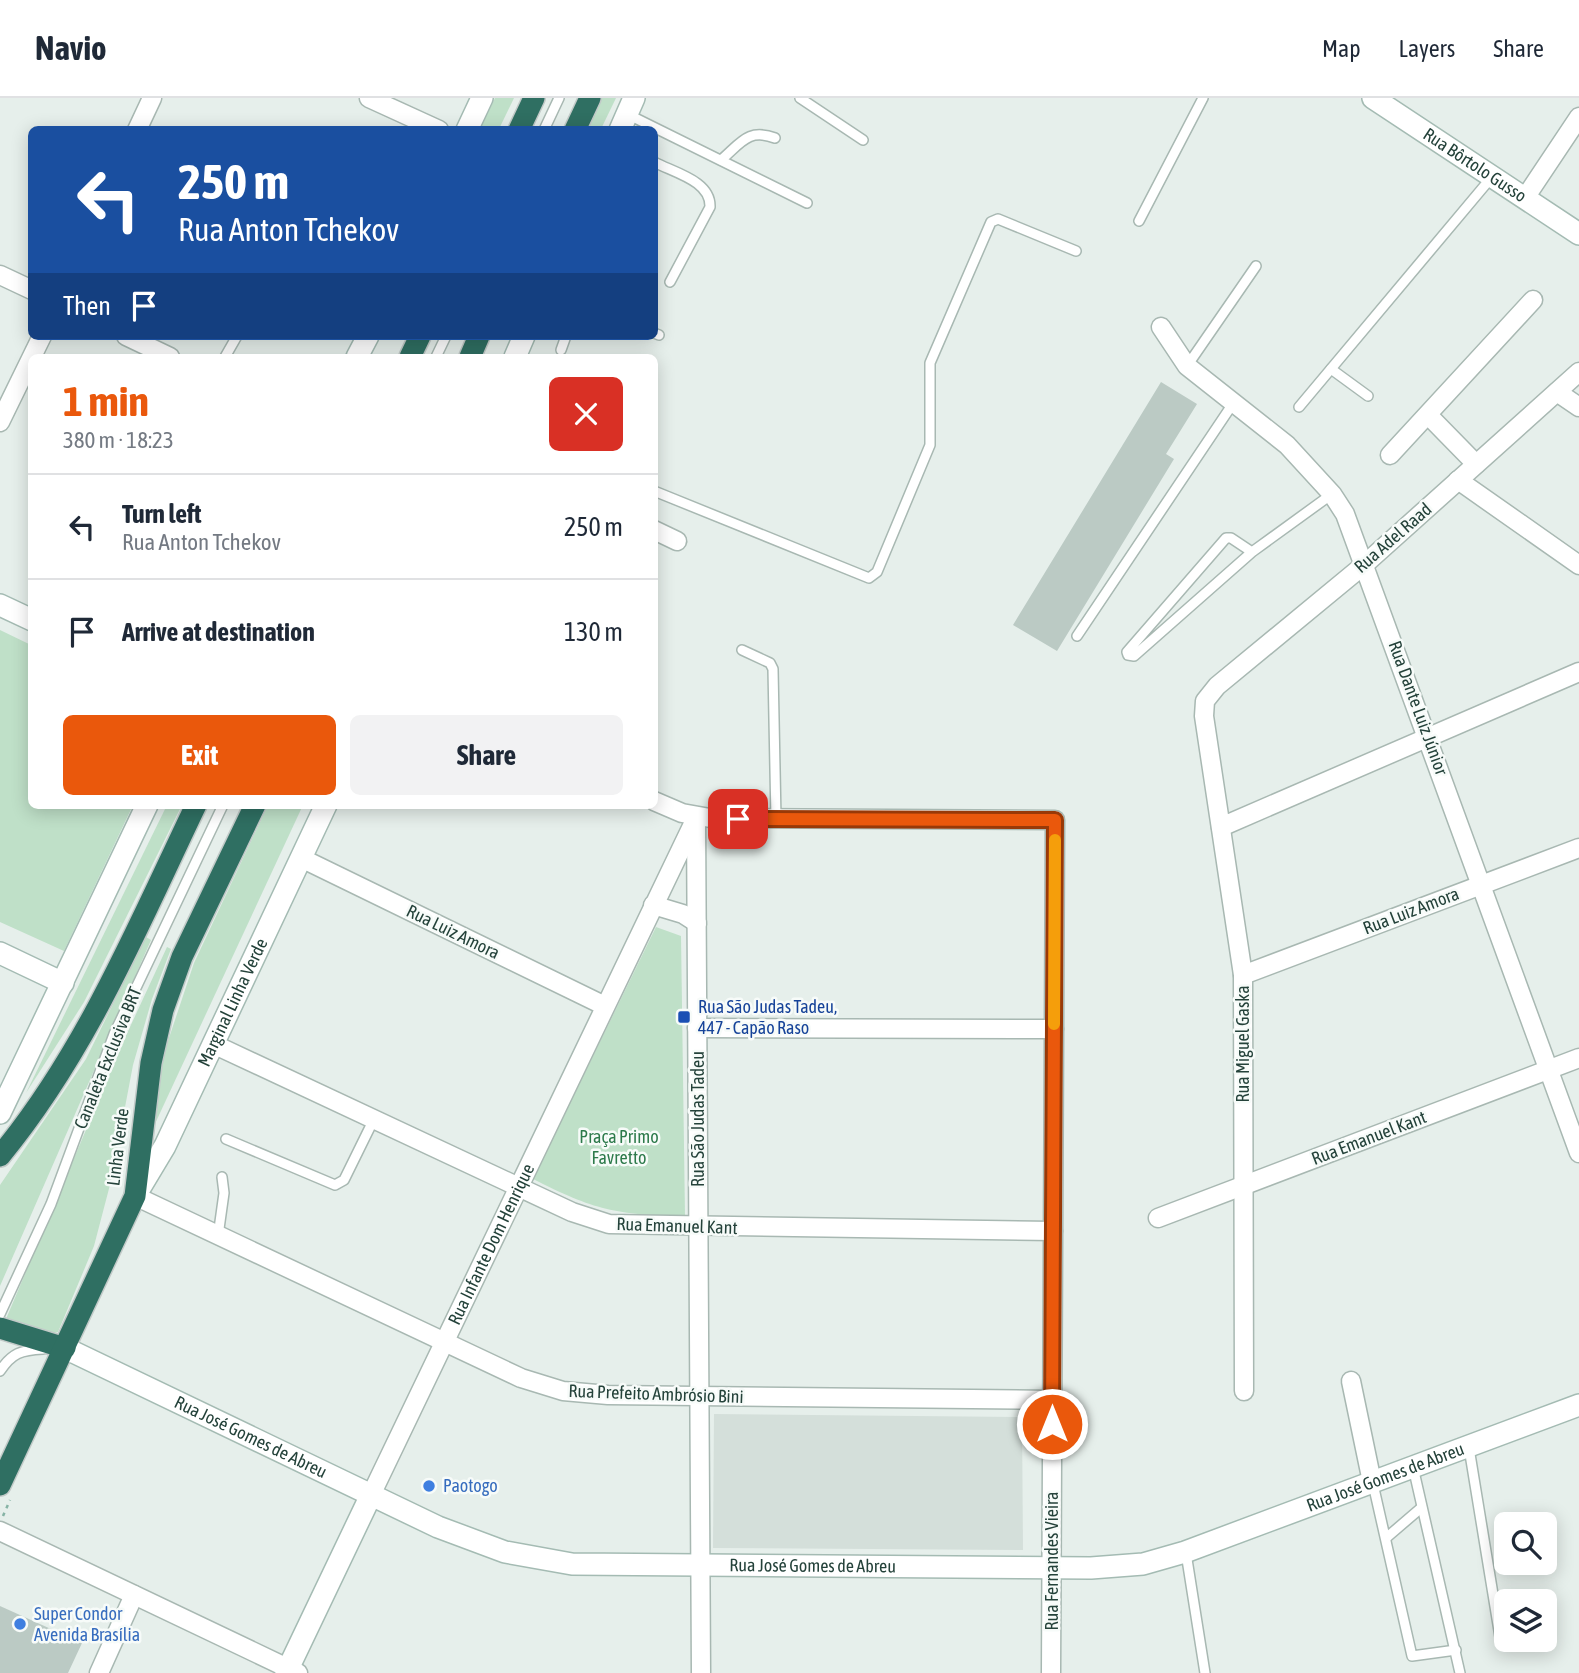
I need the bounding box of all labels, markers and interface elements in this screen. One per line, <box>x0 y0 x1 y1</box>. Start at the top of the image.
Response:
text: Navio <box>35 29 107 67</box>
text: Map <box>1322 35 1361 62</box>
text: Layers <box>1399 35 1455 62</box>
text: Share <box>1493 35 1544 62</box>
street label: Rua Bôrtolo Gusso <box>1420 123 1531 206</box>
text: 250 m <box>178 153 289 209</box>
icon: left <box>63 154 154 245</box>
text: Rua Anton Tchekov <box>178 211 399 248</box>
icon: arrive <box>125 287 163 325</box>
text: Then <box>63 291 111 321</box>
text: 1 min <box>63 377 149 425</box>
button: close <box>549 377 623 451</box>
text: 380 m · 18:23 <box>63 427 174 453</box>
street label: Rua Adel Raad <box>1350 498 1436 577</box>
text: Turn left <box>122 499 202 529</box>
icon: left <box>63 508 101 546</box>
text: 250 m <box>564 512 623 542</box>
text: Rua Anton Tchekov <box>122 529 281 555</box>
icon: arrive <box>63 613 101 651</box>
text: Arrive at destination <box>122 617 315 647</box>
text: 130 m <box>564 617 623 647</box>
street label: Rua Dante Luiz Júnior <box>1384 638 1453 778</box>
button: Exit <box>63 715 336 795</box>
button: Share <box>350 715 623 795</box>
pin <box>708 789 768 849</box>
icon: arrive <box>719 800 757 838</box>
street label: Rua Luiz Amora <box>1360 883 1462 938</box>
street label: Rua Luiz Amora <box>403 900 503 963</box>
street label: Marginal Linha Verde <box>193 935 272 1070</box>
street label: Canaleta Exclusiva BRT <box>69 984 146 1132</box>
street label: Rua Miguel Gaska <box>1232 985 1253 1103</box>
place label: Rua São Judas Tadeu, 447 - Capão Raso <box>698 996 837 1038</box>
marker: Rua São Judas Tadeu, 447 - Capão Raso <box>676 1009 692 1025</box>
street label: Rua São Judas Tadeu <box>687 1051 708 1187</box>
street label: Rua Emanuel Kant <box>1309 1106 1429 1169</box>
street label: Linha Verde <box>102 1107 133 1187</box>
park label: Praça Primo Favretto <box>579 1126 659 1168</box>
street label: Rua Infante Dom Henrique <box>443 1160 538 1328</box>
street label: Rua Emanuel Kant <box>616 1213 738 1238</box>
street label: Rua Prefeito Ambrósio Bini <box>568 1380 744 1407</box>
position arrow <box>1015 1387 1089 1461</box>
street label: Rua José Gomes de Abreu <box>171 1391 331 1482</box>
street label: Rua José Gomes de Abreu <box>1303 1438 1467 1516</box>
place label: Paotogo <box>443 1475 498 1496</box>
marker: Paotogo <box>421 1478 437 1494</box>
street label: Rua Fernandes Vieira <box>1041 1492 1062 1630</box>
map controls <box>1494 1512 1557 1652</box>
button: search <box>1494 1512 1557 1575</box>
street label: Rua José Gomes de Abreu <box>729 1554 896 1576</box>
button: layers <box>1494 1589 1557 1652</box>
place label: Super Condor Avenida Brasília <box>34 1603 140 1645</box>
marker: Super Condor Avenida Brasília <box>12 1616 28 1632</box>

